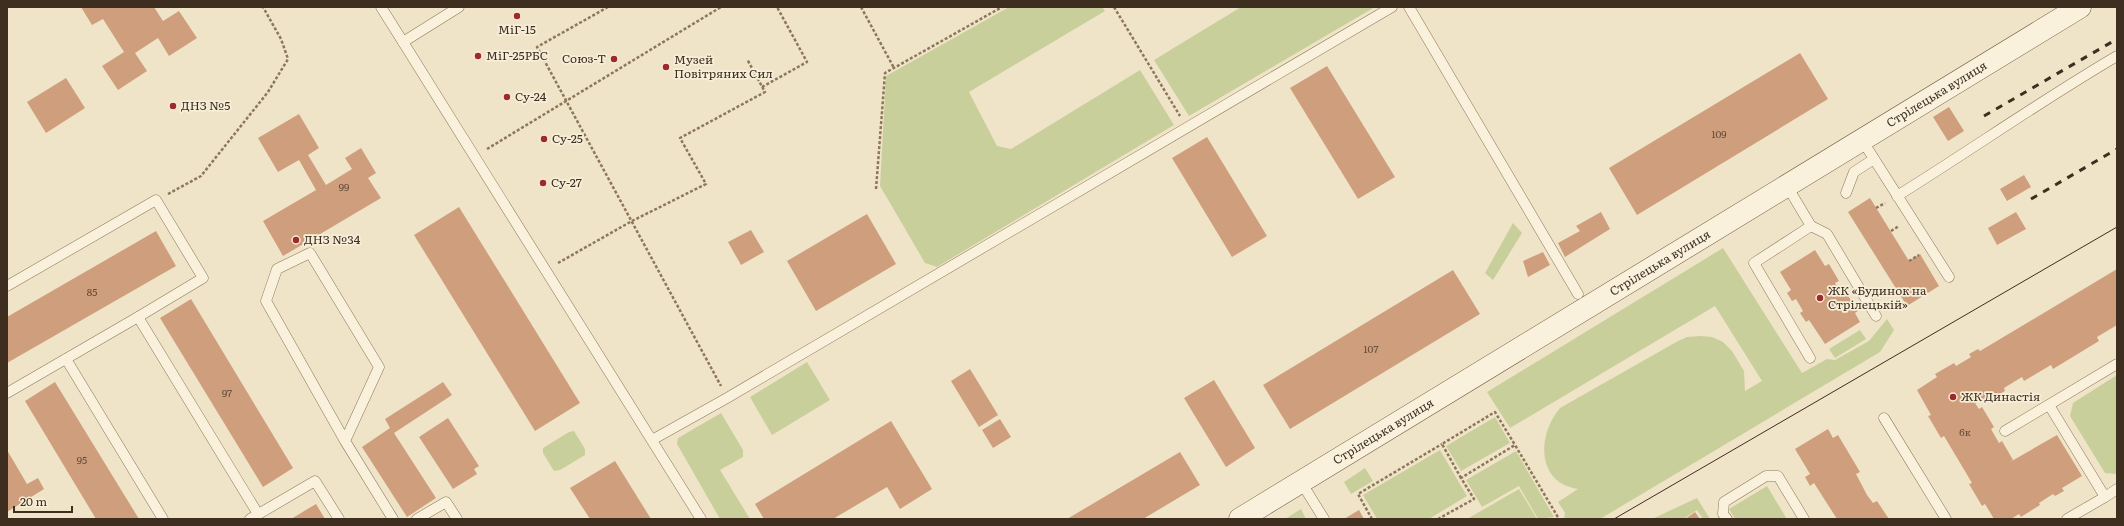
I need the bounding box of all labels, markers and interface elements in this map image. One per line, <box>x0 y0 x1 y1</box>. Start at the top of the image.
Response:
marker: МіГ-15 <box>512 11 522 21</box>
place label: МіГ-15 <box>498 20 536 38</box>
place label: МіГ-25РБС <box>486 46 548 64</box>
place label: Союз-Т <box>562 49 606 67</box>
place label: Музей Повітряних Сил <box>674 50 773 82</box>
marker: МіГ-25РБС <box>473 51 483 61</box>
marker: Союз-Т <box>609 54 619 64</box>
street label: Стрілецька вулиця <box>1882 56 1990 131</box>
marker: Музей Повітряних Сил <box>661 62 671 72</box>
place label: Су-24 <box>515 87 547 105</box>
marker: Су-24 <box>502 92 512 102</box>
place label: ДНЗ №5 <box>181 96 230 114</box>
marker: ДНЗ №5 <box>168 101 178 111</box>
house number: 109 <box>1711 126 1727 141</box>
place label: Су-25 <box>552 129 583 147</box>
marker: Су-25 <box>539 134 549 144</box>
place label: Су-27 <box>551 173 582 191</box>
marker: Су-27 <box>538 178 548 188</box>
house number: 99 <box>339 179 349 194</box>
street label: Стрілецька вулиця <box>1606 224 1713 300</box>
place label: ДНЗ №34 <box>304 230 361 248</box>
marker: ДНЗ №34 <box>291 235 301 245</box>
place label: ЖК «Будинок на Стрілецькій» <box>1828 281 1927 313</box>
house number: 85 <box>87 284 97 299</box>
marker: ЖК «Будинок на Стрілецькій» <box>1815 293 1825 303</box>
house number: 107 <box>1364 341 1378 356</box>
house number: 97 <box>222 385 232 400</box>
place label: ЖК Династія <box>1961 387 2040 405</box>
marker: ЖК Династія <box>1948 392 1958 402</box>
street label: Стрілецька вулиця <box>1329 393 1437 468</box>
house number: 6к <box>1959 424 1971 439</box>
house number: 95 <box>77 452 87 467</box>
scale bar <box>14 488 72 514</box>
text: 20 m <box>20 492 47 510</box>

